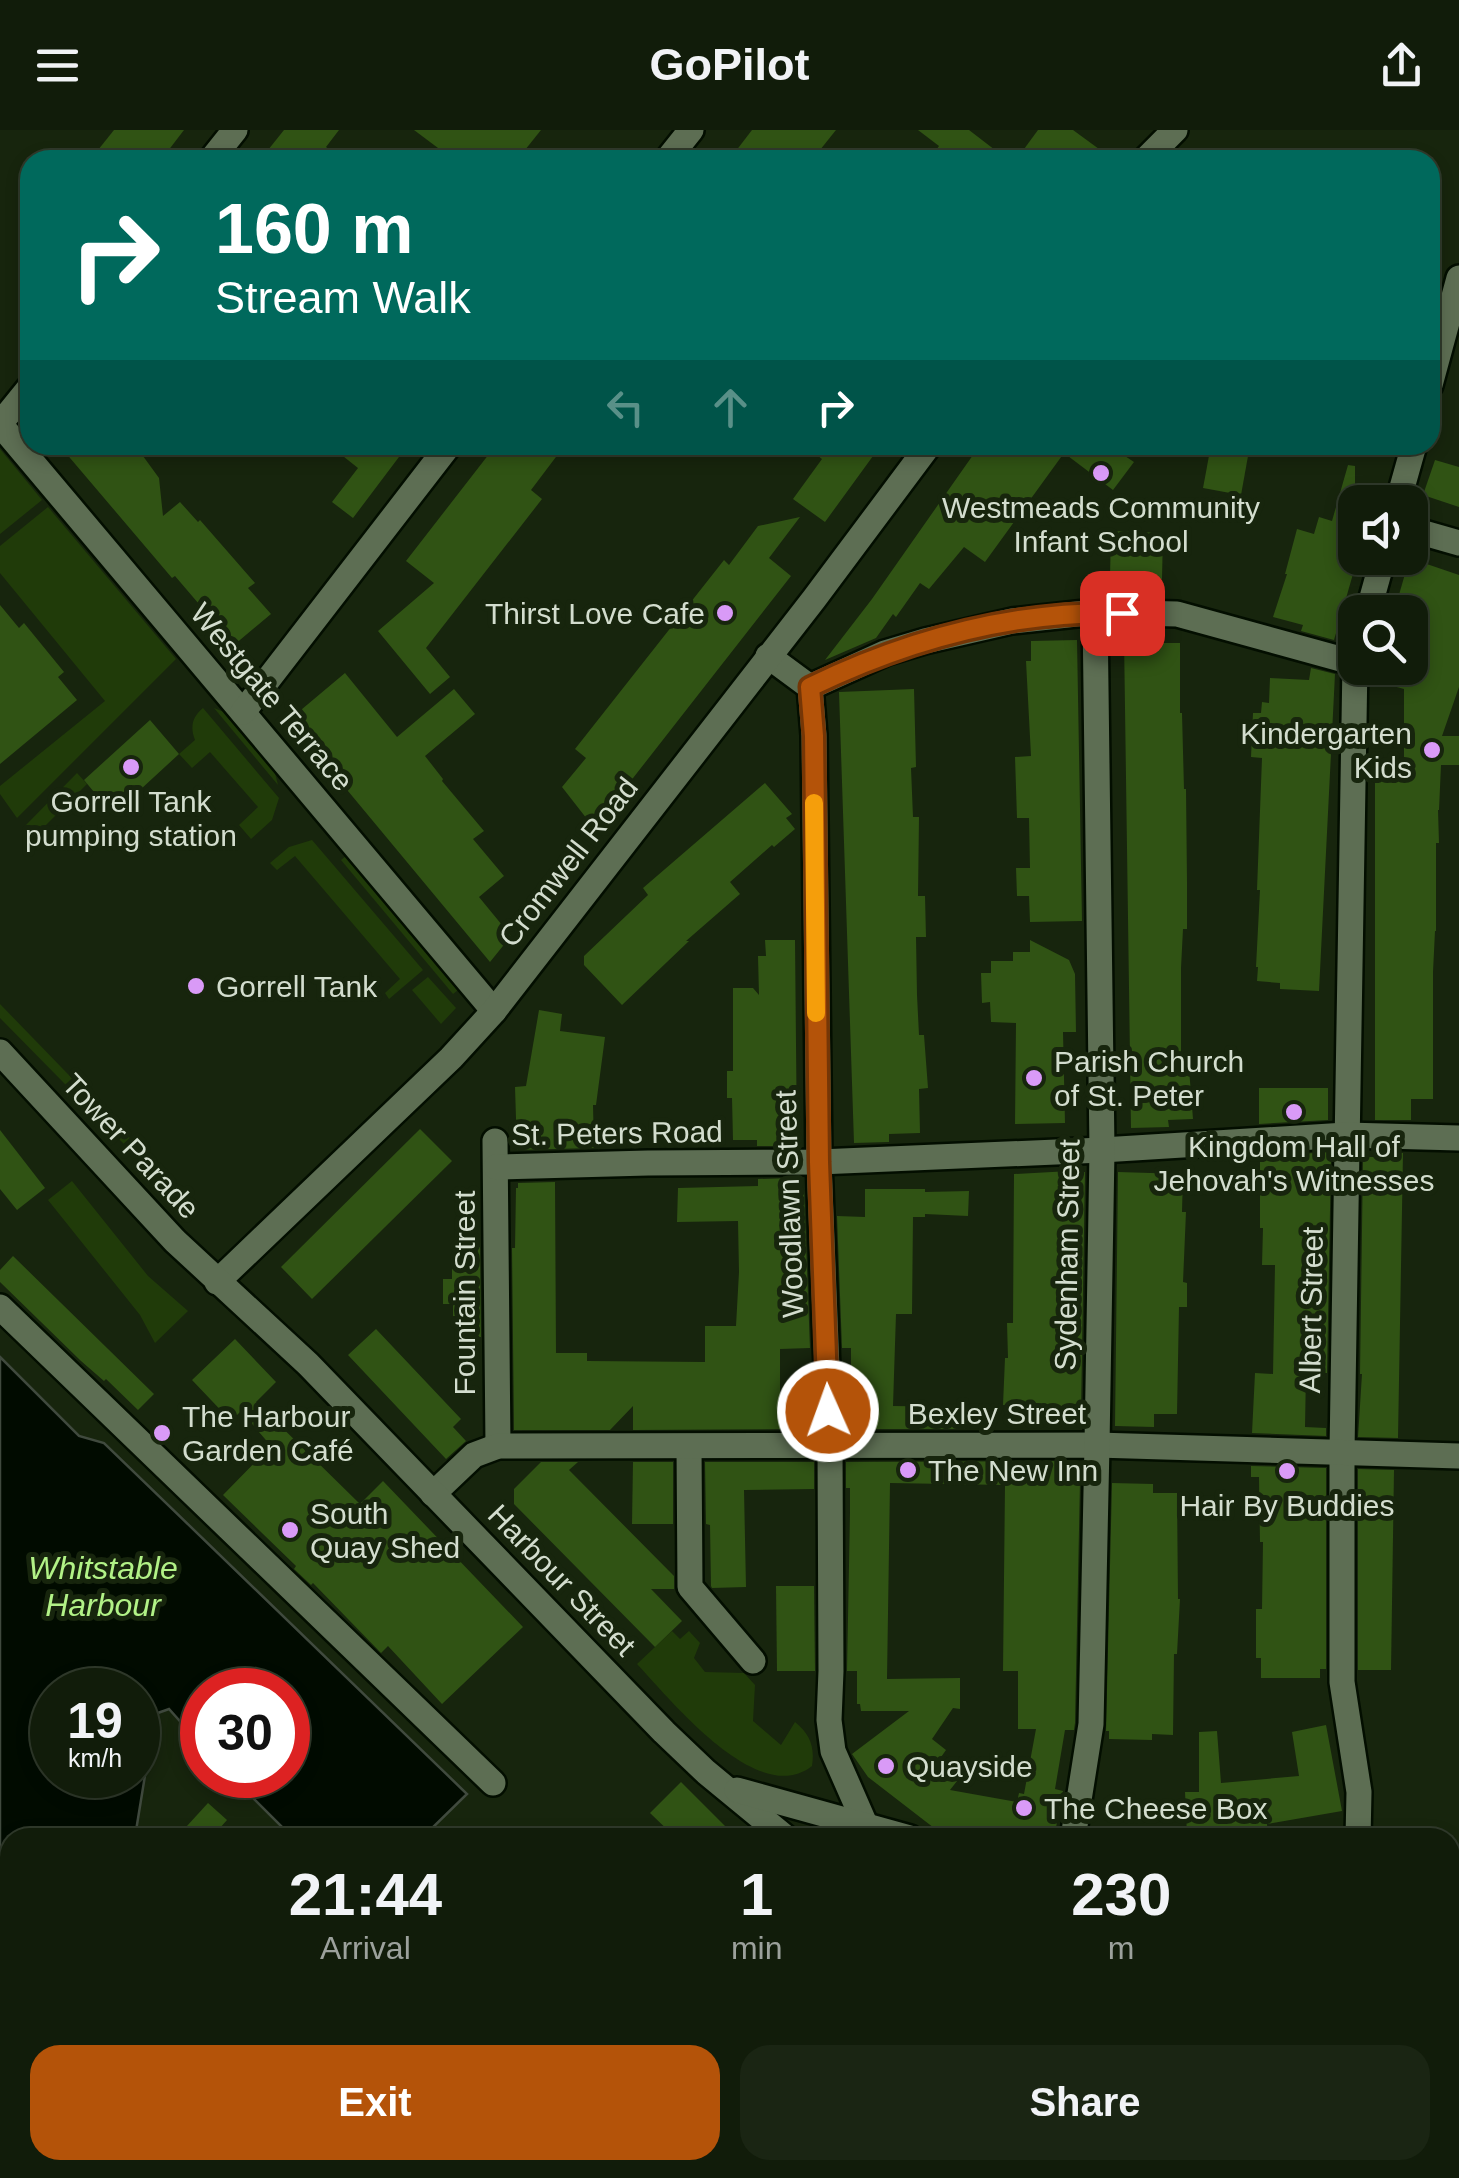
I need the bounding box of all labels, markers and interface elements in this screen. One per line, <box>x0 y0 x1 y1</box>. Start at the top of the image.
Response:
icon: menu <box>30 38 85 93</box>
icon: share <box>1374 38 1429 93</box>
text: GoPilot <box>650 39 809 90</box>
icon: right <box>50 190 180 320</box>
text: 160 m <box>215 190 413 268</box>
text: Stream Walk <box>215 272 471 323</box>
icon: left <box>598 380 653 435</box>
icon: ahead <box>703 380 758 435</box>
icon: right <box>808 380 863 435</box>
marker: Westmeads Community Infant School <box>1090 462 1112 484</box>
map controls <box>1338 485 1428 685</box>
button: sound <box>1338 485 1428 575</box>
place label: Westmeads Community Infant School <box>942 491 1260 558</box>
pin <box>1080 571 1165 656</box>
icon: arrive <box>1095 586 1150 641</box>
button: search <box>1338 595 1428 685</box>
street label: Westgate Terrace <box>184 597 360 797</box>
place label: Thirst Love Cafe <box>485 597 705 630</box>
marker: Thirst Love Cafe <box>714 602 736 624</box>
place label: Kindergarten Kids <box>1240 717 1412 784</box>
marker: Kindergarten Kids <box>1421 739 1443 761</box>
marker: Gorrell Tank pumping station <box>120 756 142 778</box>
street label: Cromwell Road <box>492 771 644 953</box>
place label: Gorrell Tank pumping station <box>25 785 237 852</box>
place label: Gorrell Tank <box>216 970 378 1003</box>
marker: Gorrell Tank <box>185 975 207 997</box>
place label: Parish Church of St. Peter <box>1054 1045 1244 1112</box>
street label: Tower Parade <box>56 1067 206 1225</box>
marker: Parish Church of St. Peter <box>1023 1067 1045 1089</box>
street label: Woodlawn Street <box>769 1089 809 1318</box>
marker: Kingdom Hall of Jehovah's Witnesses <box>1283 1101 1305 1123</box>
street label: St. Peters Road <box>511 1115 723 1151</box>
place label: Kingdom Hall of Jehovah's Witnesses <box>1154 1130 1434 1197</box>
street label: Sydenham Street <box>1048 1138 1086 1371</box>
street label: Fountain Street <box>448 1190 481 1396</box>
street label: Albert Street <box>1293 1226 1329 1394</box>
position arrow <box>776 1359 880 1463</box>
street label: Bexley Street <box>908 1397 1087 1430</box>
place label: The Harbour Garden Café <box>182 1400 354 1467</box>
marker: The Harbour Garden Café <box>151 1422 173 1444</box>
place label: The New Inn <box>928 1454 1098 1487</box>
marker: The New Inn <box>897 1459 919 1481</box>
marker: Hair By Buddies <box>1276 1460 1298 1482</box>
place label: Hair By Buddies <box>1179 1489 1395 1522</box>
place label: South Quay Shed <box>310 1497 460 1564</box>
street label: Harbour Street <box>482 1498 643 1663</box>
marker: South Quay Shed <box>279 1519 301 1541</box>
water label: Whitstable Harbour <box>28 1550 178 1623</box>
speed limit sign: 30 <box>180 1668 310 1798</box>
text: 19 <box>67 1693 123 1749</box>
text: km/h <box>68 1744 122 1772</box>
place label: Quayside <box>906 1750 1033 1783</box>
marker: Quayside <box>875 1755 897 1777</box>
place label: The Cheese Box <box>1044 1792 1267 1825</box>
marker: The Cheese Box <box>1013 1797 1035 1819</box>
text: 21:44 <box>289 1861 442 1928</box>
text: 1 <box>740 1861 773 1928</box>
text: 230 <box>1071 1861 1171 1928</box>
text: Arrival <box>320 1930 411 1966</box>
text: min <box>731 1930 782 1966</box>
text: m <box>1108 1930 1135 1966</box>
button: Exit <box>30 2045 720 2160</box>
button: Share <box>740 2045 1430 2160</box>

